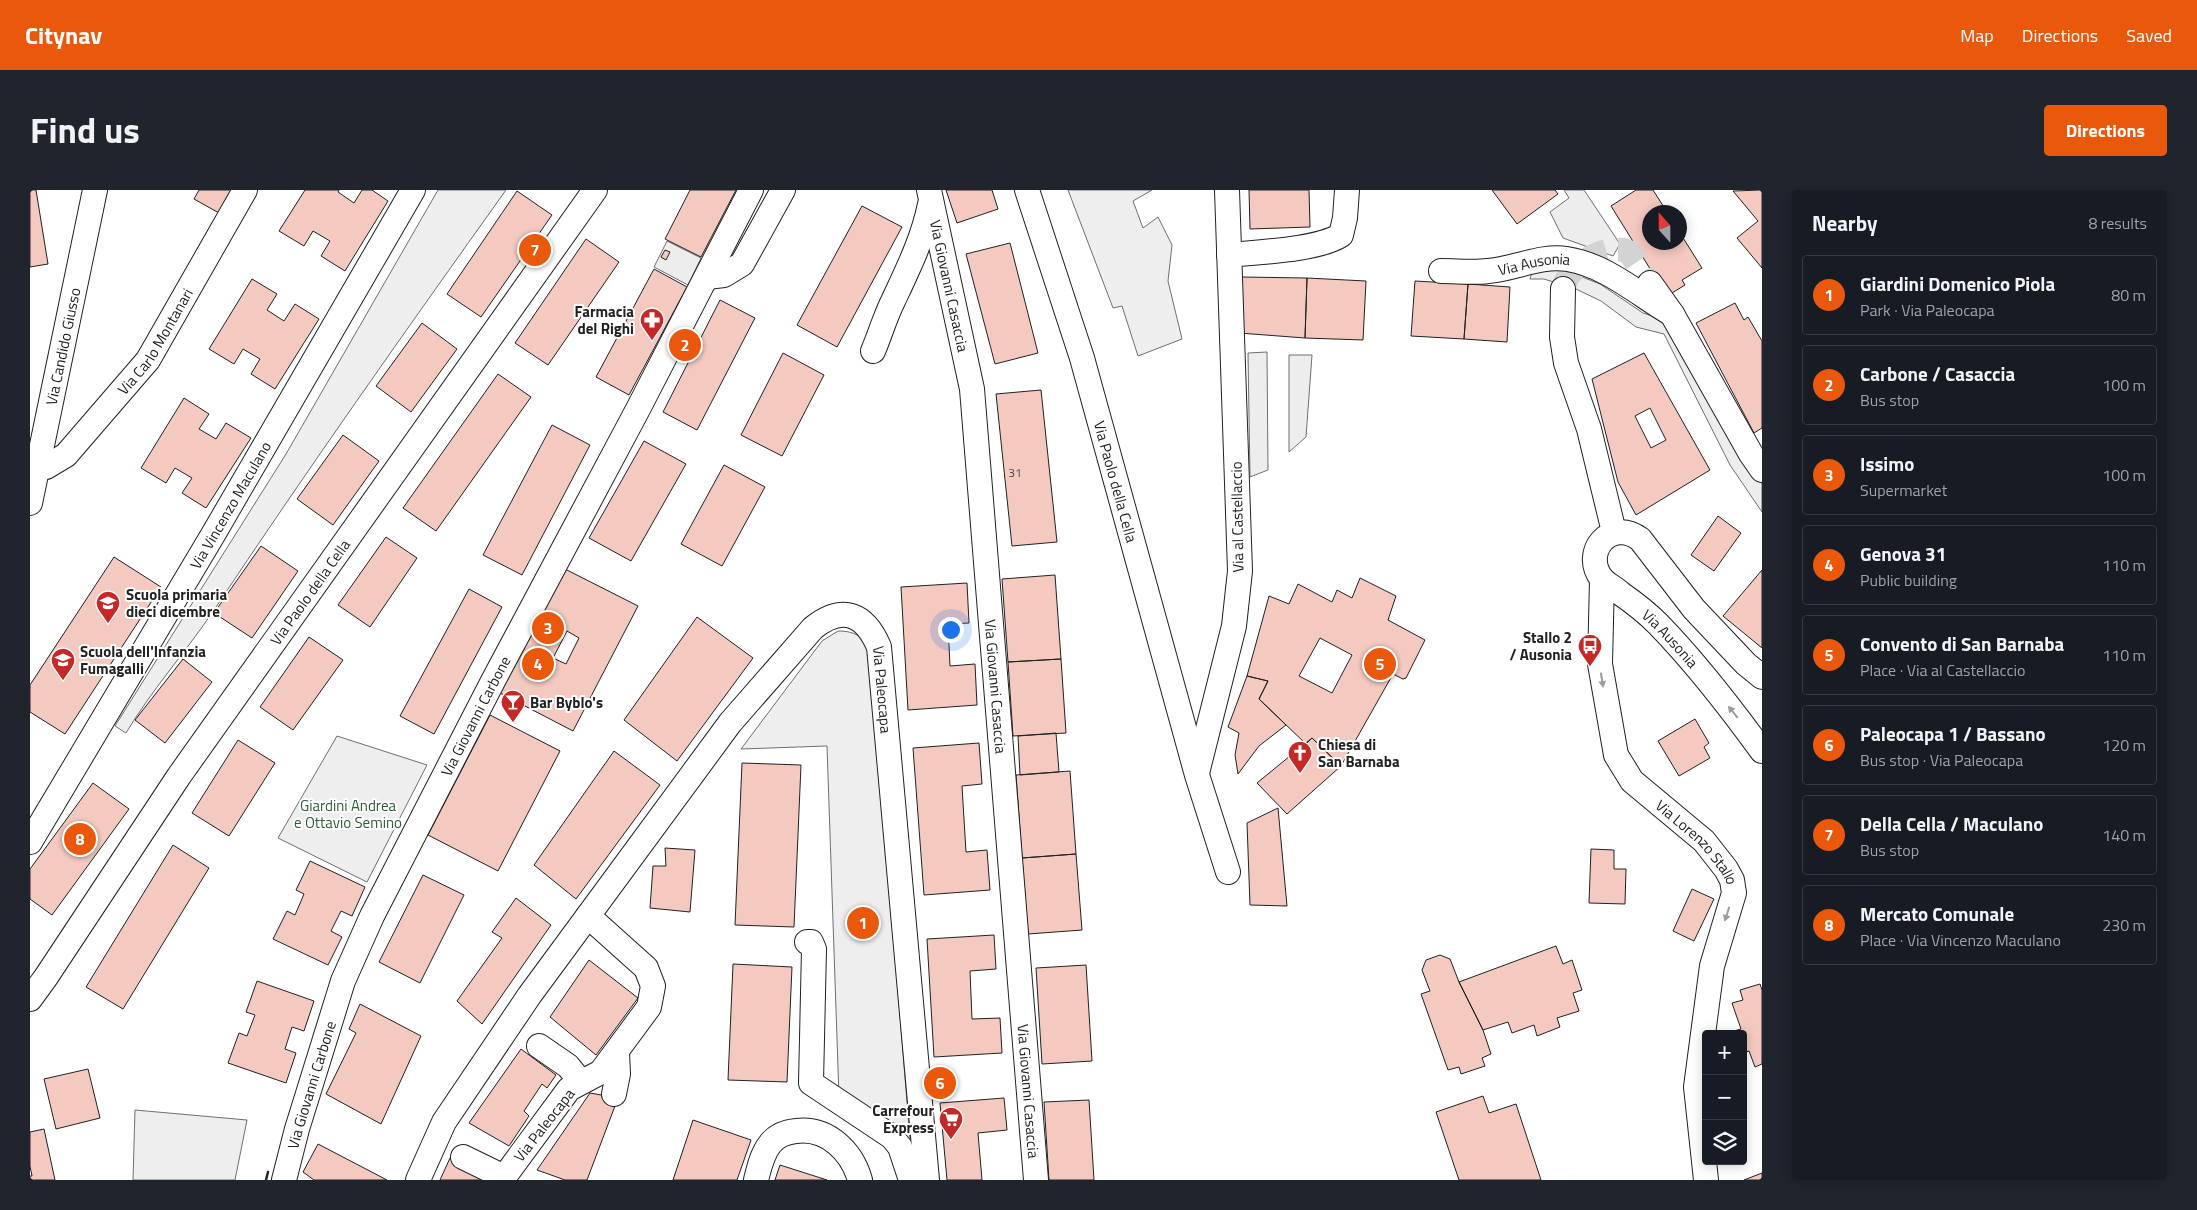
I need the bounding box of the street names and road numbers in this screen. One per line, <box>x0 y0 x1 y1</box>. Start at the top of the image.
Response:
street label: Via Giovanni Casaccia <box>924 218 975 354</box>
street label: Via Ausonia <box>1496 247 1572 281</box>
street label: Via Carlo Montanari <box>112 284 198 400</box>
street label: Via Candido Giusso <box>39 285 86 407</box>
street label: Via Paolo della Cella <box>1088 418 1144 545</box>
street label: Via Vincenzo Maculano <box>184 437 277 573</box>
street label: Via al Castellaccio <box>1225 461 1249 573</box>
street label: Via Paolo della Cella <box>264 534 356 650</box>
street label: Via Ausonia <box>1637 603 1704 673</box>
street label: Via Giovanni Casaccia <box>979 618 1013 755</box>
street label: Via Paleocapa <box>867 645 898 735</box>
street label: Via Giovanni Carbone <box>434 651 516 780</box>
street label: Via Lorenzo Stallo <box>1651 794 1744 886</box>
street label: Via Giovanni Carbone <box>281 1018 341 1151</box>
street label: Via Giovanni Casaccia <box>1012 1023 1046 1160</box>
street label: Via Paleocapa <box>508 1083 580 1167</box>

